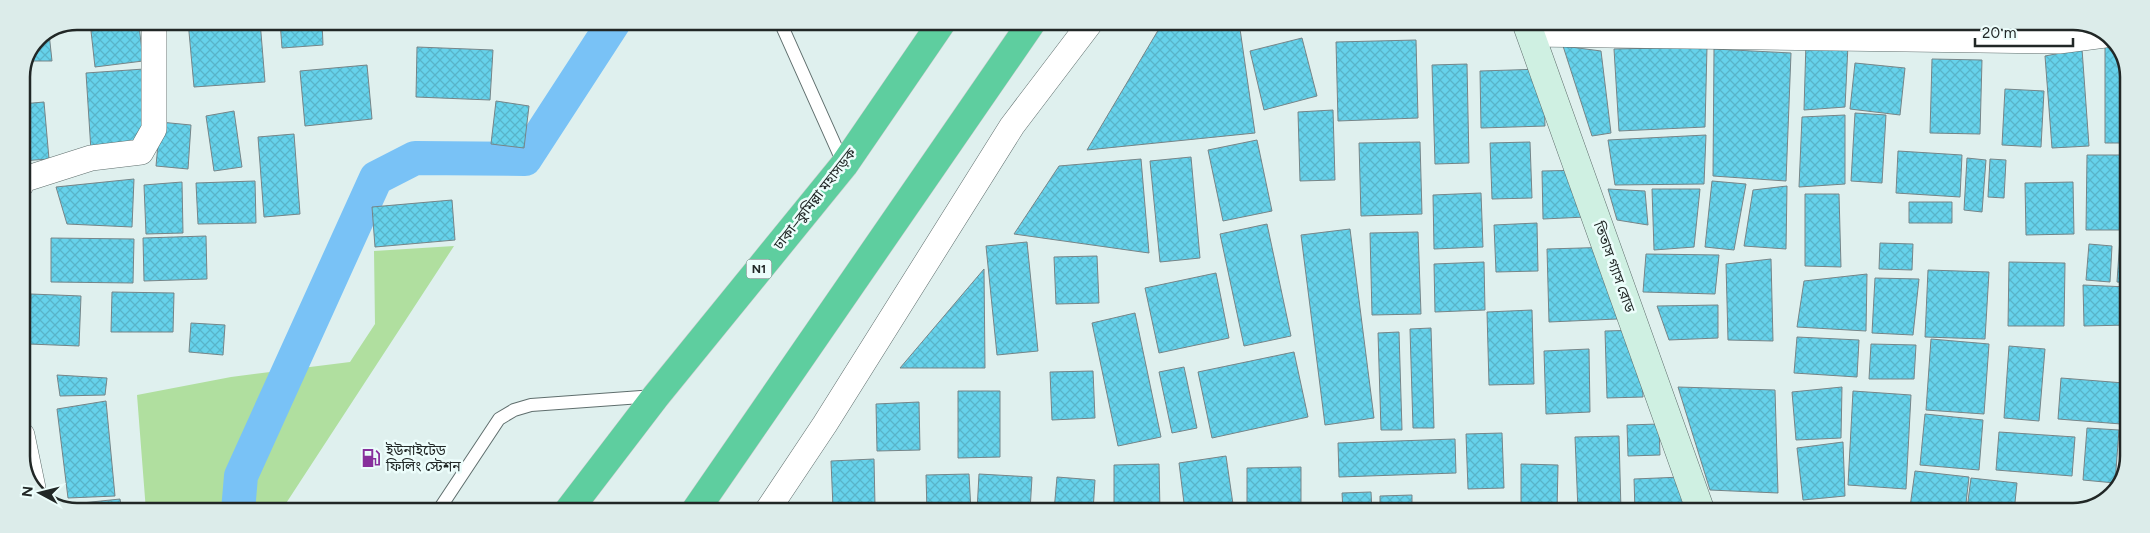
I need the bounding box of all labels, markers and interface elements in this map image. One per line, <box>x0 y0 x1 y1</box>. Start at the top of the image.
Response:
scale bar <box>1975 15 2072 47</box>
text: 20 m <box>1982 24 2016 42</box>
street label: ঢাকা–কুমিল্লা মহাসড়ক <box>770 144 860 254</box>
street label: তিতাস গ্যাস রোড <box>1589 218 1639 316</box>
road number: N1 <box>746 260 772 278</box>
place label: ইউনাইটেড ফিলিং স্টেশন <box>385 442 461 475</box>
fuel station icon: ইউনাইটেড ফিলিং স্টেশন <box>360 447 382 469</box>
north arrow <box>15 468 65 518</box>
text: N <box>18 485 37 498</box>

